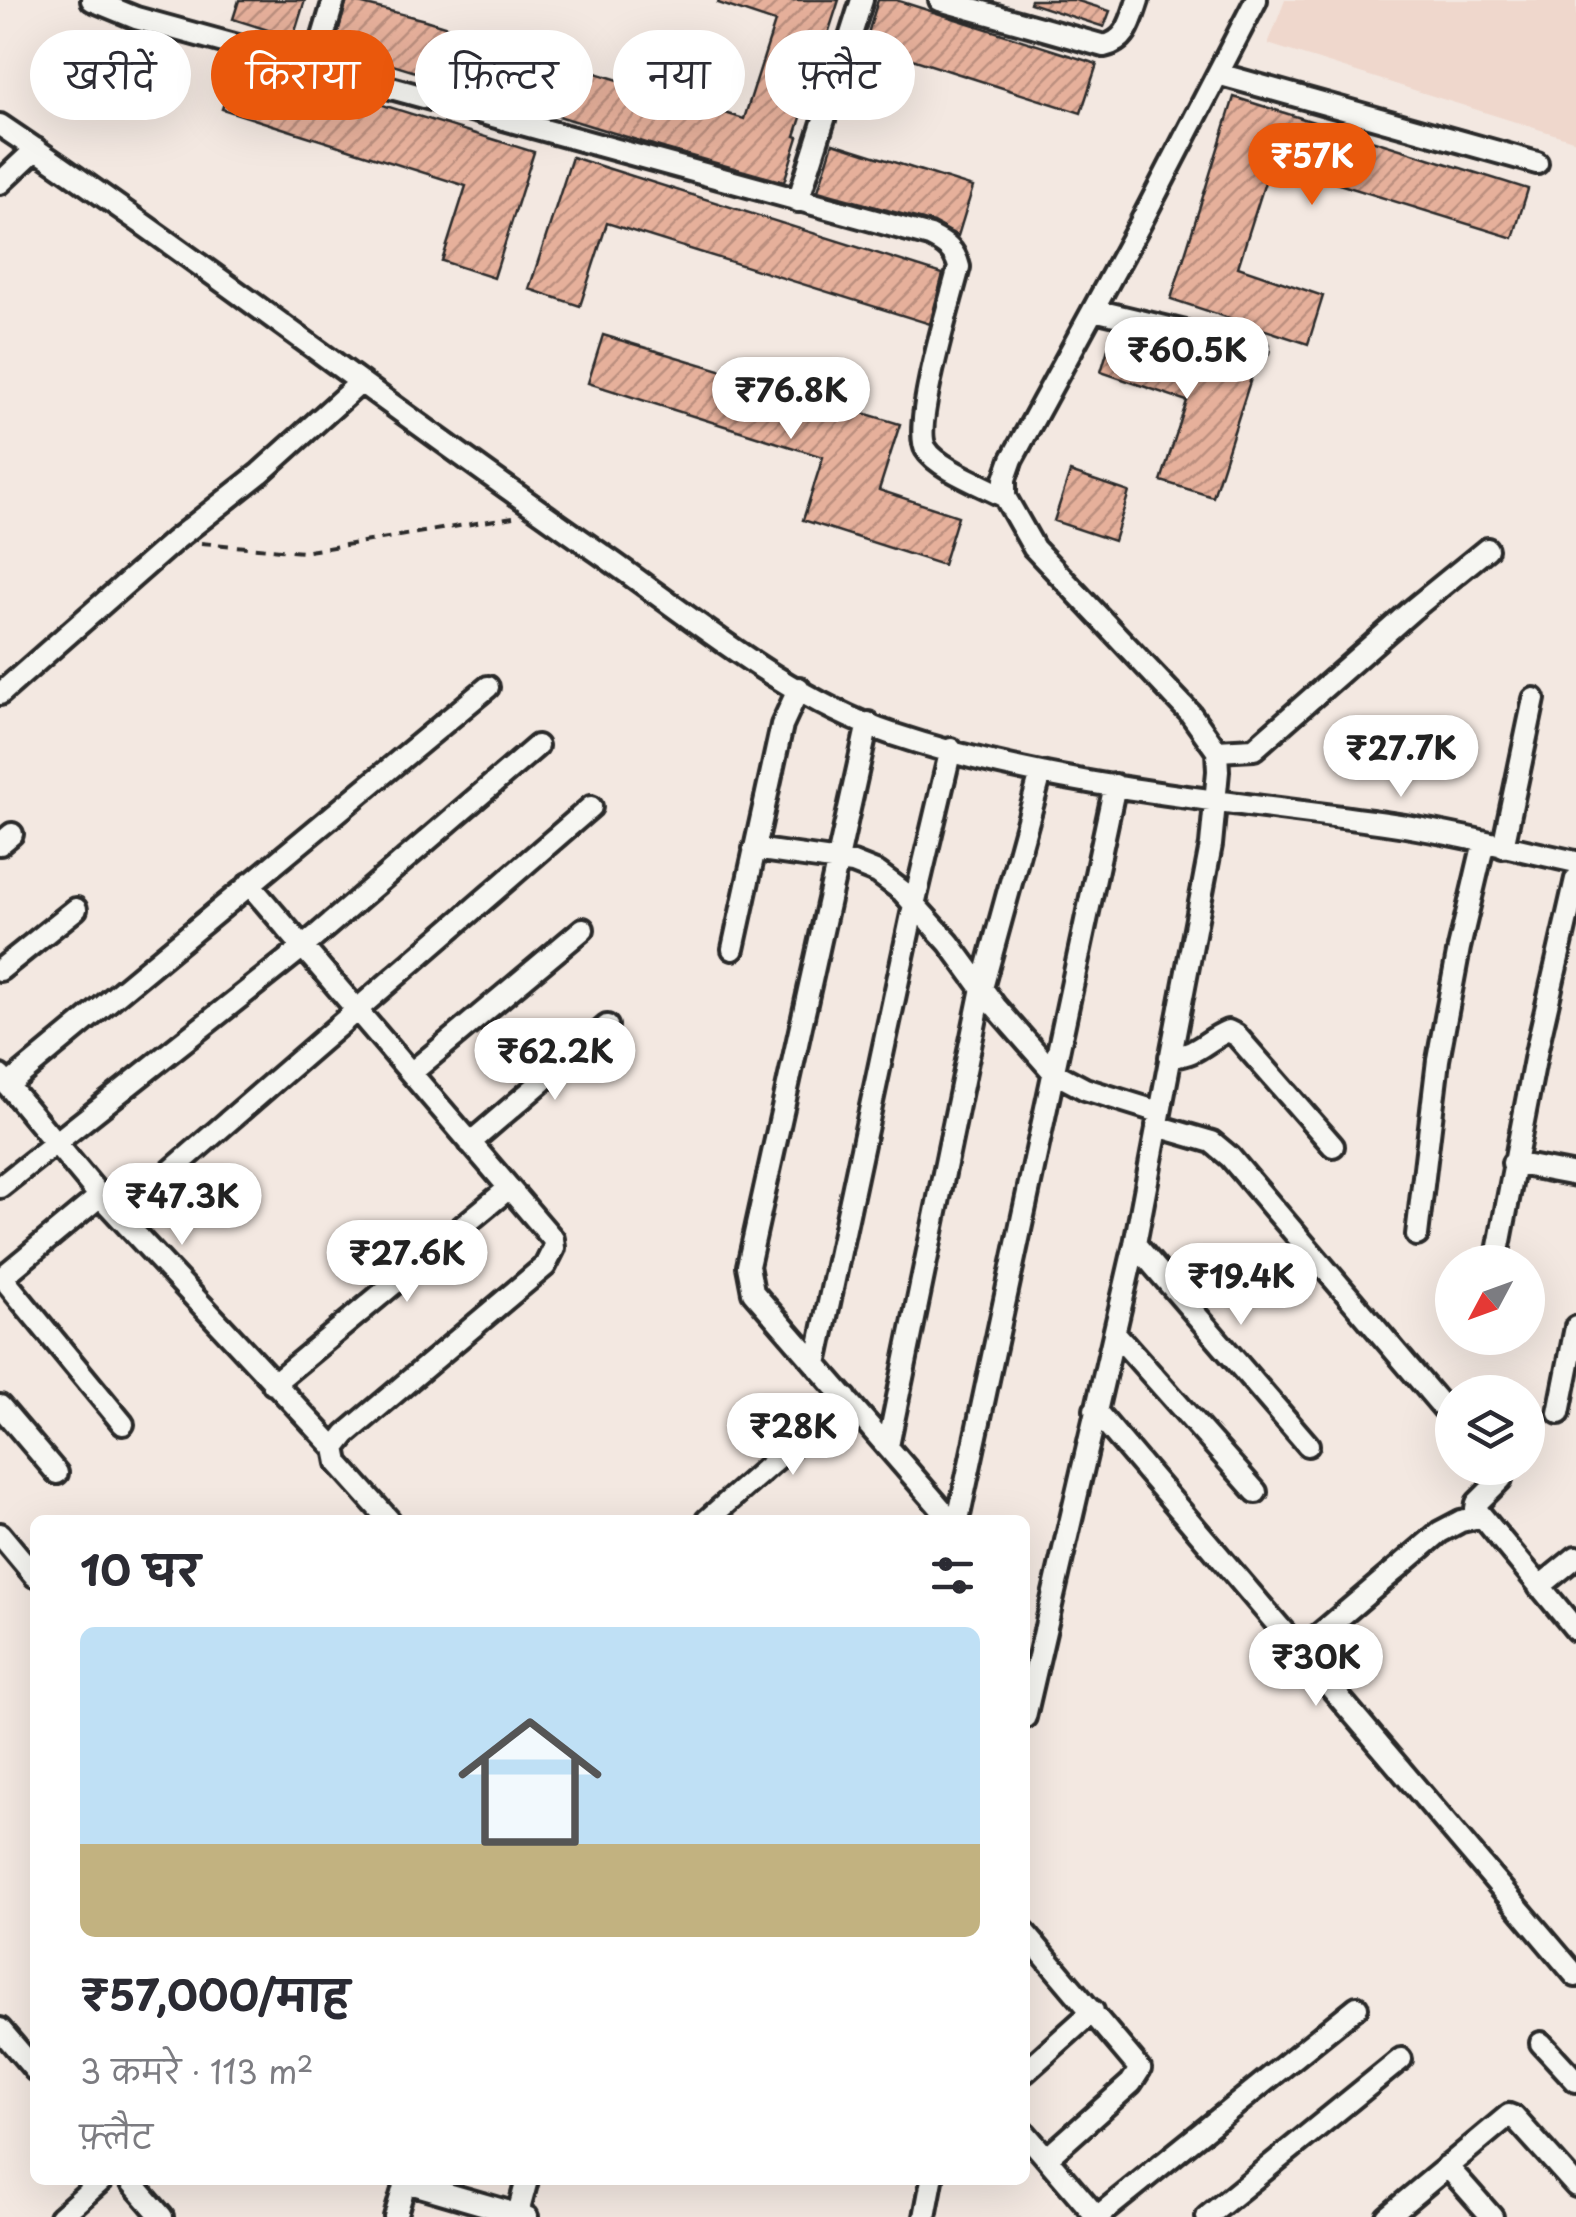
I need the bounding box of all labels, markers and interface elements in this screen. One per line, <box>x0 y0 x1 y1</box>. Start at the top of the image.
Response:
chip: खरीदें <box>30 30 191 120</box>
chip: किराया <box>211 30 395 120</box>
chip: फ़िल्टर <box>415 30 593 120</box>
chip: नया <box>613 30 745 120</box>
chip: फ़्लैट <box>765 30 915 120</box>
pin: ₹57K <box>1253 123 1371 208</box>
text: ₹57K <box>1270 131 1354 179</box>
pin: ₹60.5K <box>1106 317 1268 402</box>
text: ₹60.5K <box>1127 325 1247 373</box>
pin: ₹76.8K <box>710 357 872 442</box>
text: ₹76.8K <box>734 365 848 413</box>
pin: ₹27.7K <box>1320 715 1482 800</box>
text: ₹27.7K <box>1345 723 1457 771</box>
pin: ₹62.2K <box>474 1018 636 1103</box>
text: ₹62.2K <box>496 1026 614 1074</box>
pin: ₹47.3K <box>101 1163 263 1248</box>
text: ₹47.3K <box>125 1171 239 1219</box>
pin: ₹27.6K <box>326 1220 488 1305</box>
text: ₹27.6K <box>349 1228 465 1276</box>
pin: ₹19.4K <box>1160 1243 1322 1328</box>
north arrow <box>1435 1245 1545 1355</box>
map controls <box>1435 1245 1545 1485</box>
text: ₹19.4K <box>1187 1251 1295 1299</box>
button: layers <box>1435 1375 1545 1485</box>
pin: ₹28K <box>734 1393 852 1478</box>
text: ₹28K <box>749 1401 837 1449</box>
text: 10 घर <box>80 1537 200 1600</box>
icon: filters <box>925 1548 980 1603</box>
pin: ₹30K <box>1257 1624 1375 1709</box>
text: ₹30K <box>1271 1632 1361 1680</box>
icon: home <box>440 1692 620 1872</box>
text: ₹57,000/माह <box>80 1962 350 2025</box>
text: 3 कमरे · 113 m² <box>80 2047 314 2095</box>
text: फ़्लैट <box>80 2112 153 2160</box>

